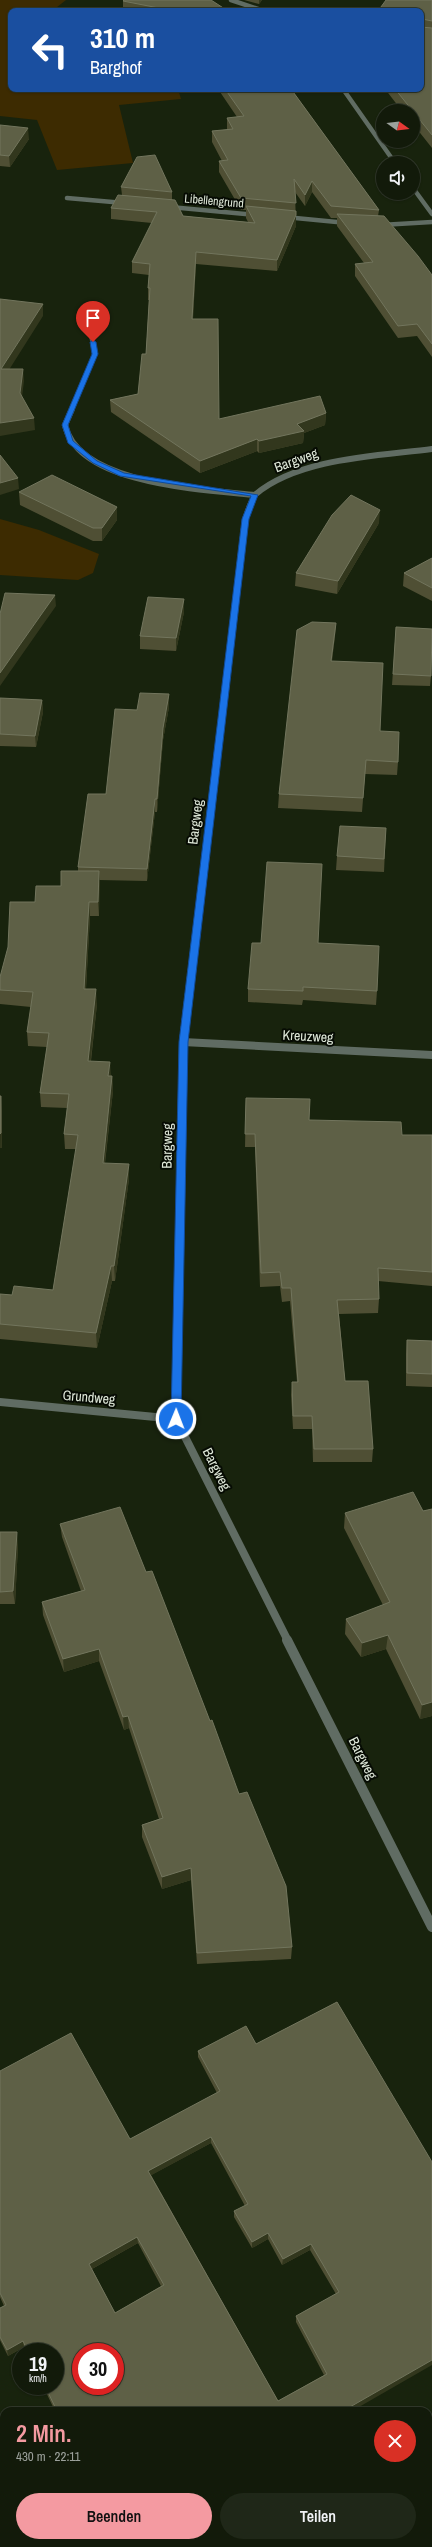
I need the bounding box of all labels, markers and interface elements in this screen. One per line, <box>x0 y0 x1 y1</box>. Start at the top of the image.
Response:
text: 310 m <box>90 19 155 57</box>
icon: left <box>24 24 76 76</box>
text: Barghof <box>90 55 142 80</box>
north arrow <box>376 104 420 148</box>
map controls <box>376 104 420 200</box>
button: sound <box>376 156 420 200</box>
street label: Libellengrund <box>184 190 244 212</box>
pin <box>76 301 110 342</box>
icon: arrive <box>82 307 104 329</box>
street label: Bargweg <box>272 444 321 476</box>
street label: Bargweg <box>183 798 207 846</box>
street label: Kreuzweg <box>282 1026 335 1046</box>
street label: Bargweg <box>158 1123 176 1169</box>
street label: Grundweg <box>62 1386 117 1408</box>
position arrow <box>155 1398 197 1440</box>
street label: Bargweg <box>199 1445 236 1494</box>
street label: Bargweg <box>345 1734 382 1783</box>
speed limit sign: 30 <box>72 2343 124 2395</box>
text: 19 <box>29 2350 47 2377</box>
text: km/h <box>29 2372 47 2385</box>
text: 2 Min. <box>16 2417 71 2449</box>
button: close <box>374 2420 416 2462</box>
text: 430 m · 22:11 <box>16 2448 80 2465</box>
button: Beenden <box>16 2493 212 2539</box>
button: Teilen <box>220 2493 416 2539</box>

